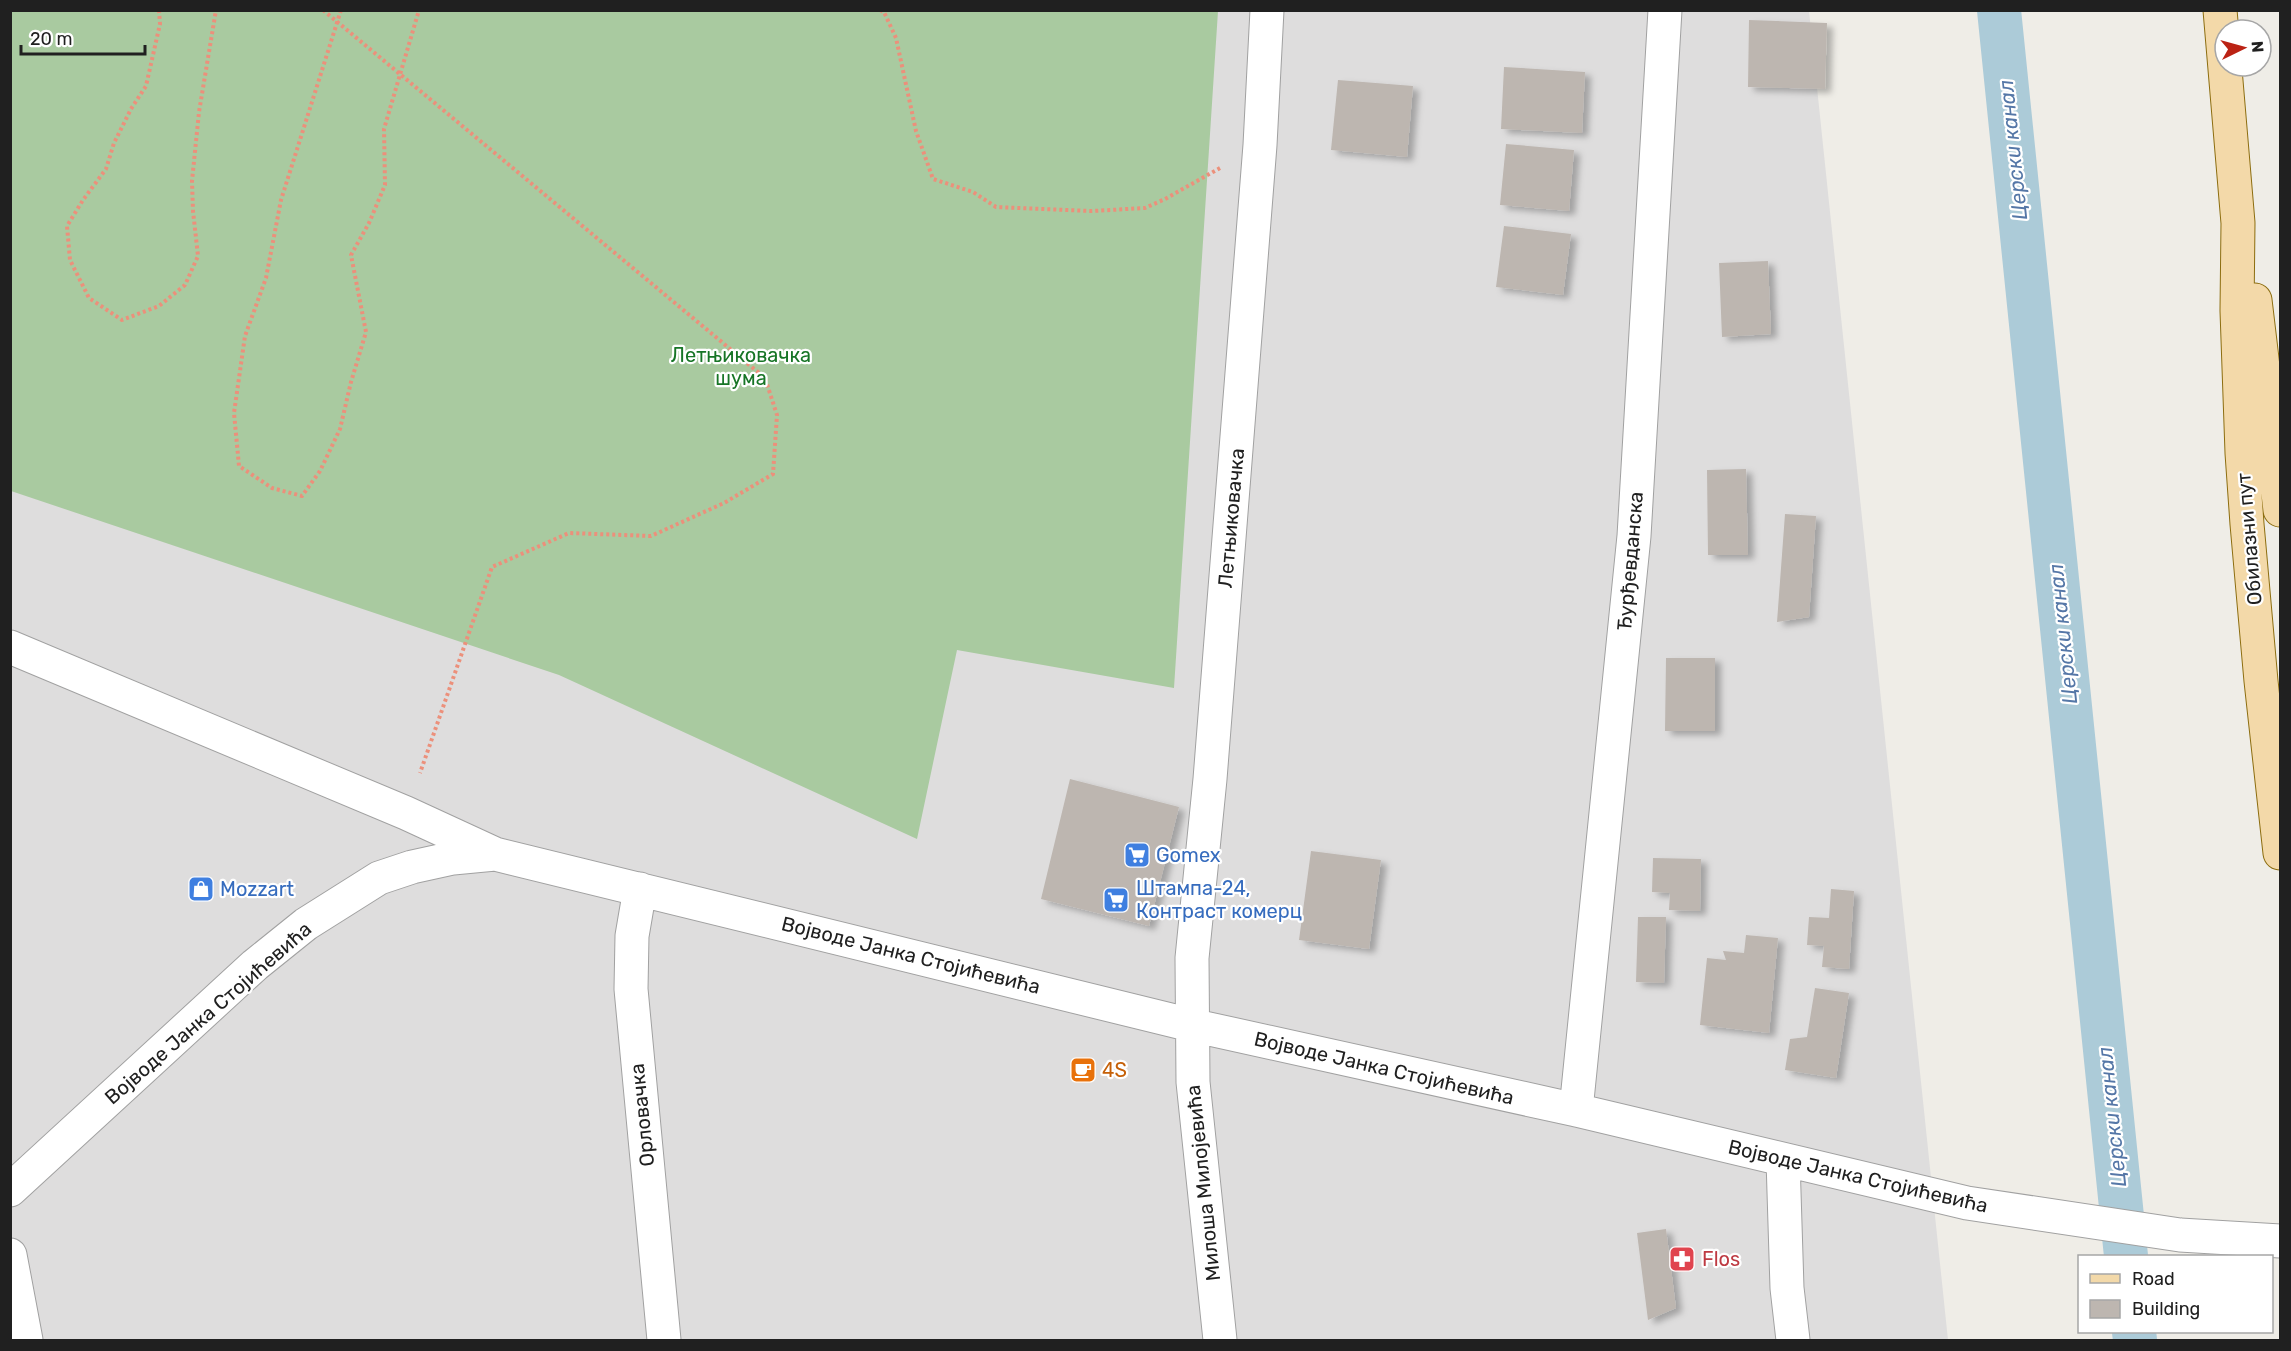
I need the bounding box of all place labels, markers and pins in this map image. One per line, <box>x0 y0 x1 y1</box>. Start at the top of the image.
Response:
supermarket icon: Gomex <box>1122 840 1152 870</box>
place label: Gomex <box>1156 843 1221 867</box>
shop icon: Mozzart <box>186 874 216 904</box>
place label: Штампа-24, Контраст комерц <box>1136 876 1302 923</box>
place label: Mozzart <box>220 877 294 901</box>
supermarket icon: Штампа-24, Контраст комерц <box>1101 885 1131 915</box>
cafe icon: 4S <box>1068 1055 1098 1085</box>
place label: 4S <box>1102 1058 1127 1082</box>
pharmacy icon: Flos <box>1667 1244 1697 1274</box>
place label: Flos <box>1702 1247 1740 1271</box>

